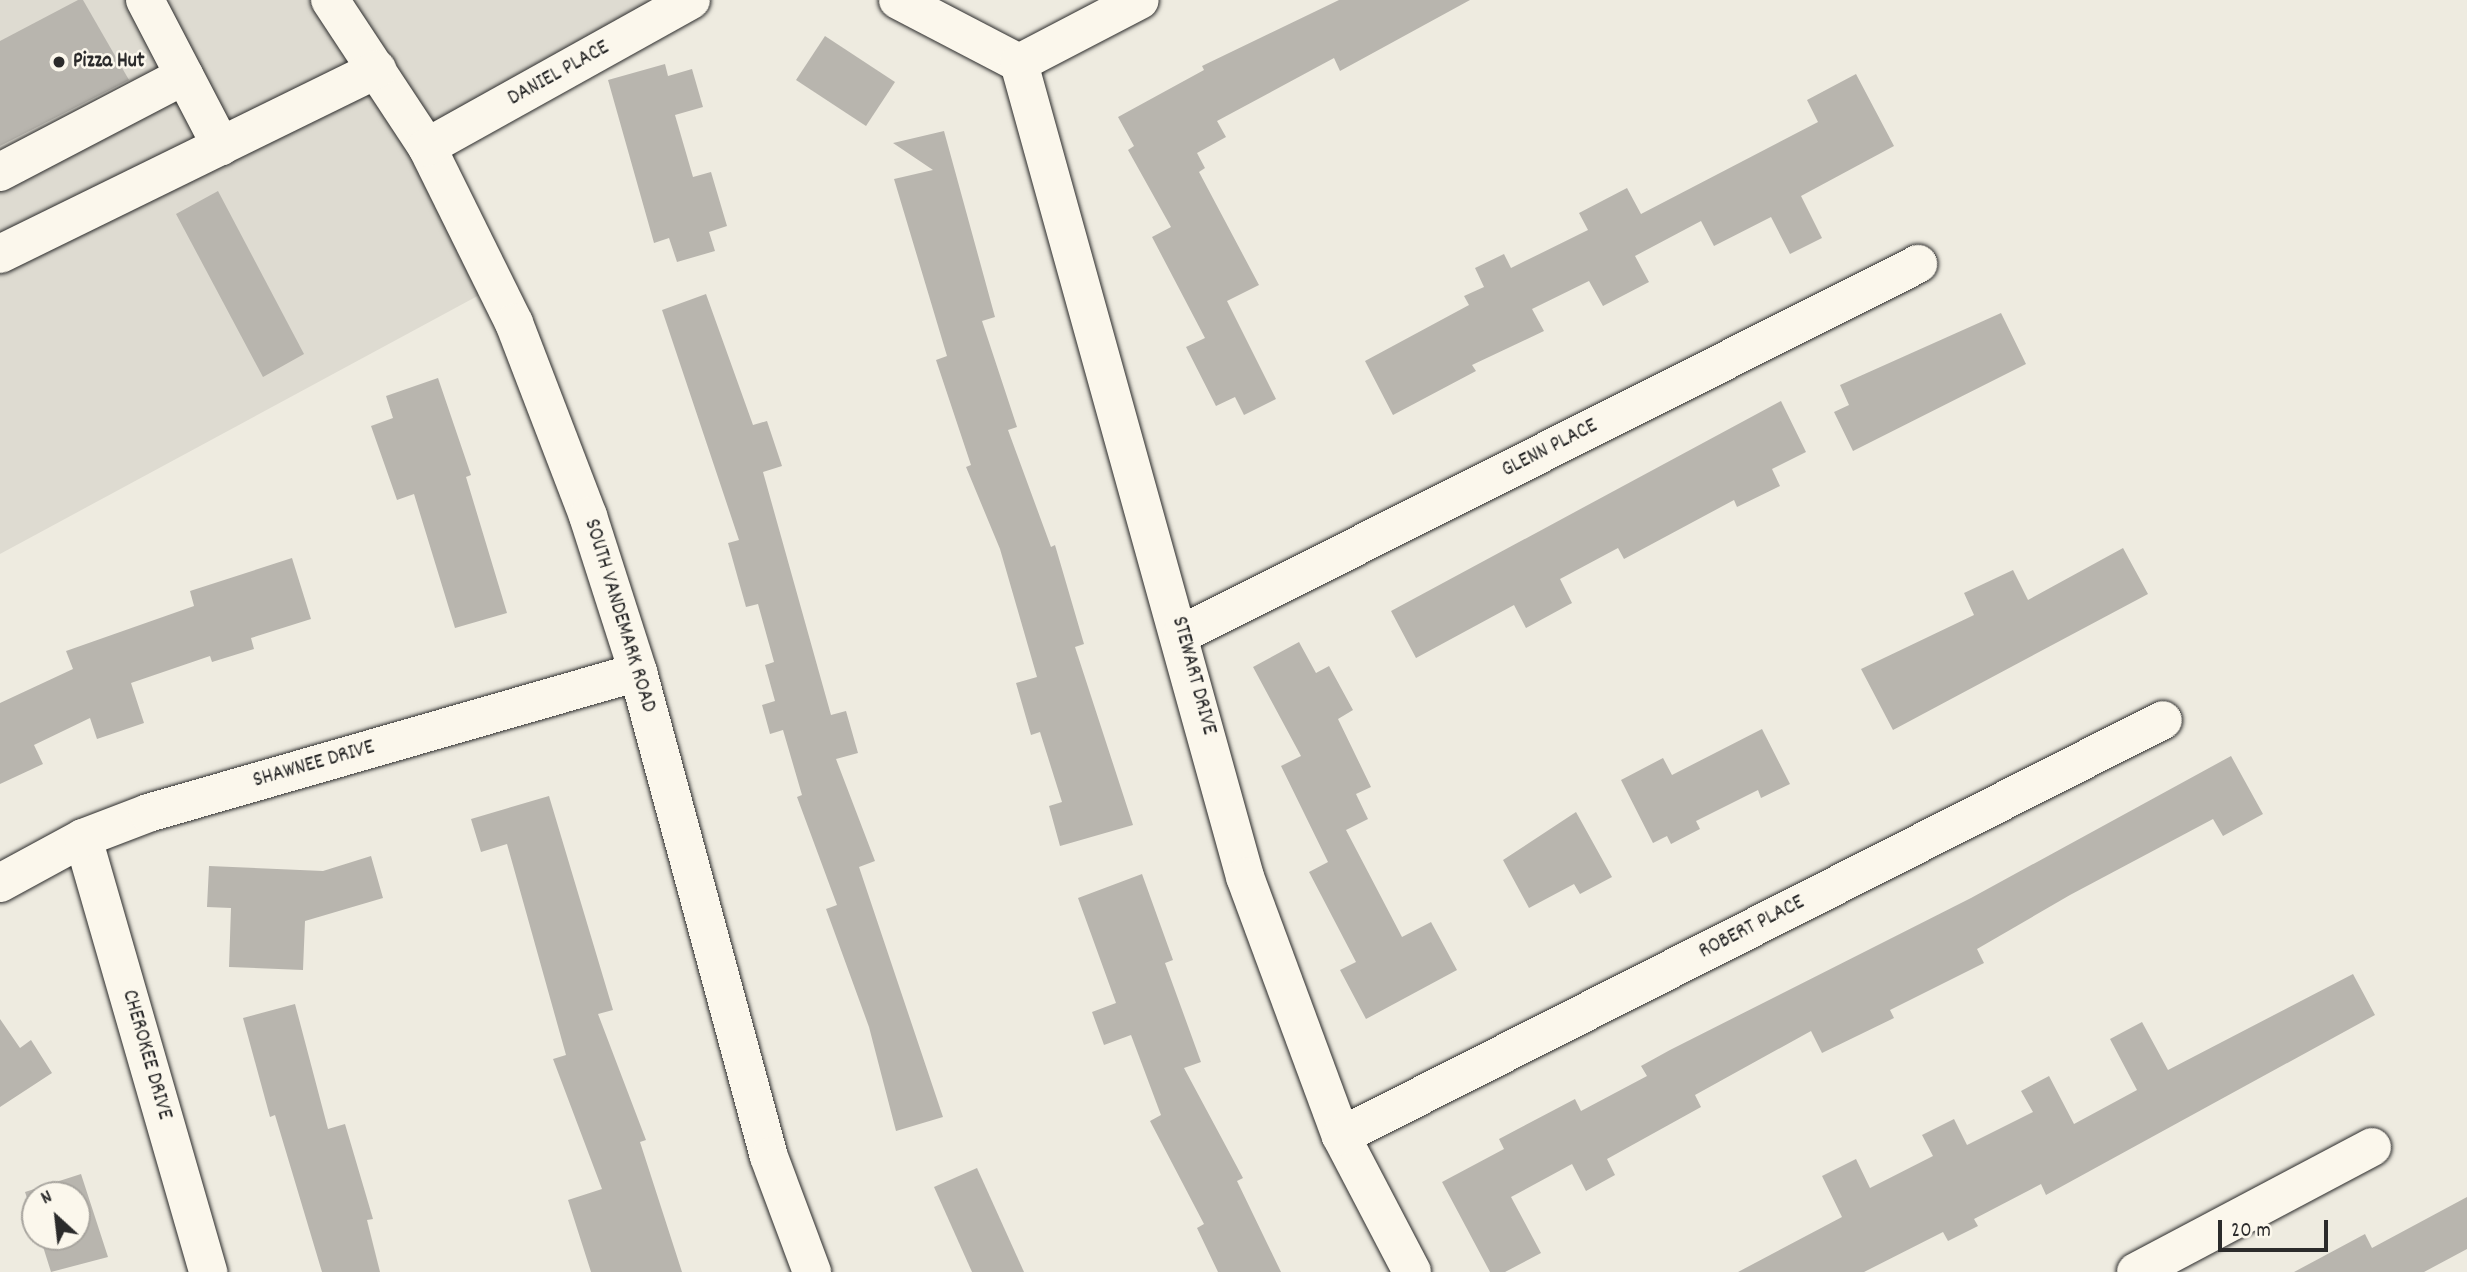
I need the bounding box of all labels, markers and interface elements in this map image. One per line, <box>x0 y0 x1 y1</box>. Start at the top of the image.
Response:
street label: DANIEL PLACE <box>504 36 614 112</box>
place label: Pizza Hut <box>73 49 145 75</box>
marker: Pizza Hut <box>51 54 67 70</box>
street label: GLENN PLACE <box>1498 414 1602 484</box>
street label: SOUTH VANDEMARK ROAD <box>578 516 660 716</box>
street label: STEWART DRIVE <box>1165 614 1221 738</box>
street label: SHAWNEE DRIVE <box>250 736 378 794</box>
street label: ROBERT PLACE <box>1695 891 1809 965</box>
street label: CHEROKEE DRIVE <box>115 987 177 1123</box>
north arrow <box>21 1181 91 1251</box>
text: N <box>37 1184 57 1213</box>
scale bar <box>2222 1206 2332 1250</box>
text: 20 m <box>2231 1217 2271 1247</box>

